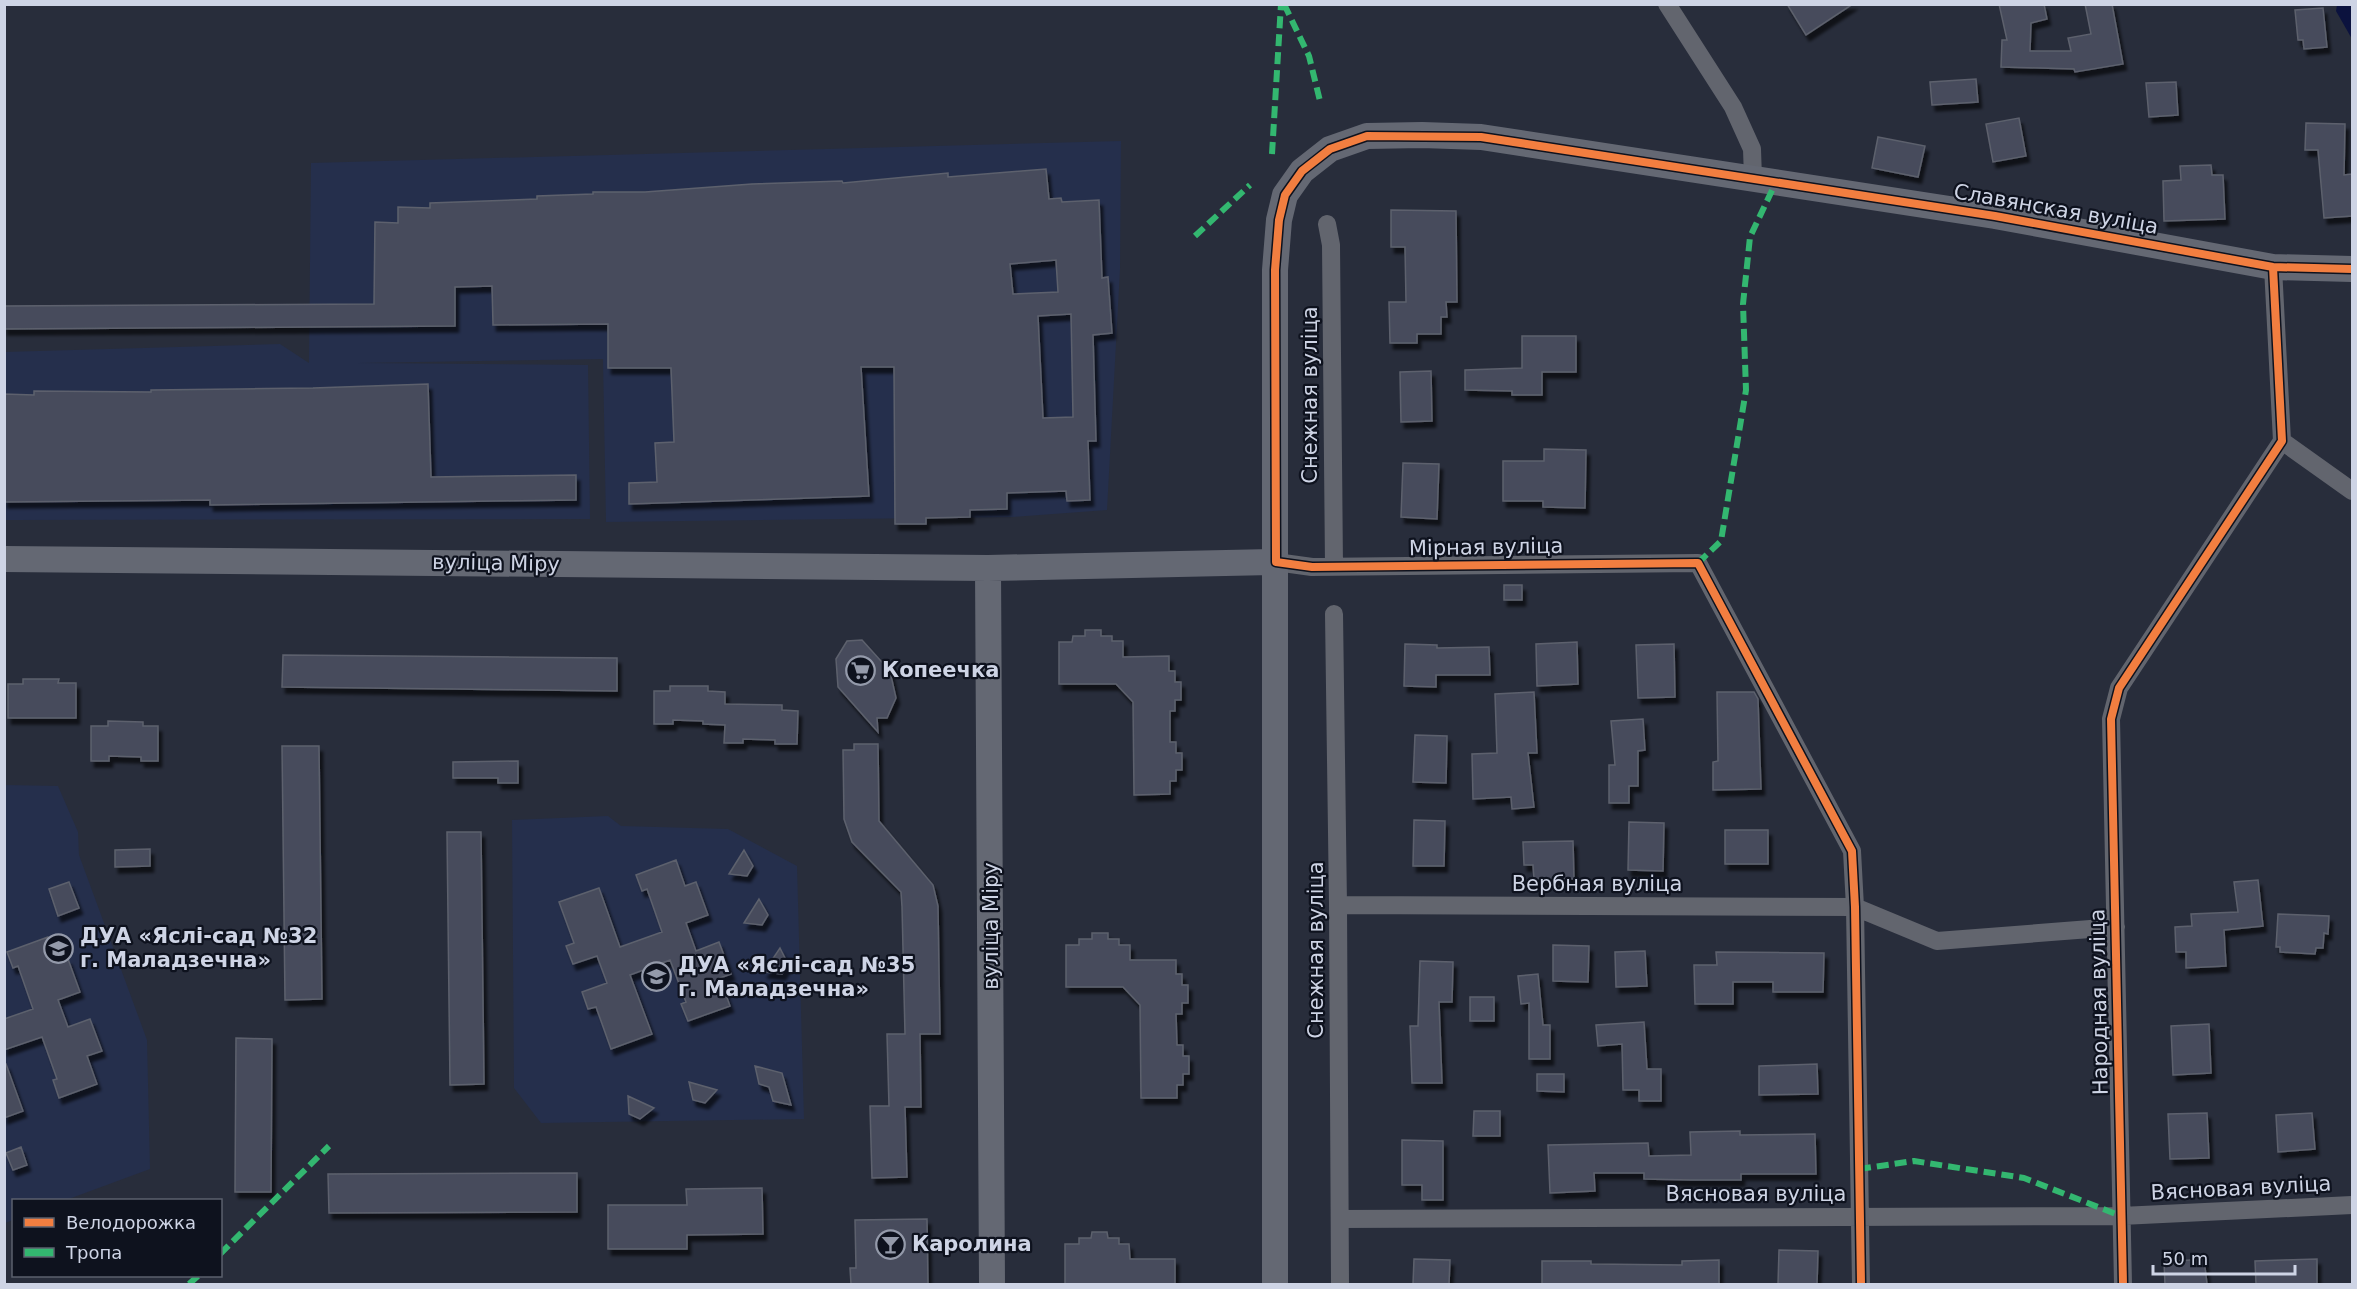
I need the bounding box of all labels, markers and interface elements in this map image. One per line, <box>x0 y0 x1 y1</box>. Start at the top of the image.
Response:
street label: Славянская вуліца <box>1952 179 2160 239</box>
street label: Снежная вуліца <box>1298 306 1322 484</box>
street label: Мірная вуліца <box>1409 534 1563 560</box>
street label: вуліца Міру <box>432 550 560 576</box>
supermarket icon: Копеечка <box>845 654 877 686</box>
place label: Копеечка <box>882 658 999 682</box>
street label: Снежная вуліца <box>1304 861 1328 1039</box>
street label: вуліца Міру <box>979 862 1003 990</box>
street label: Вербная вуліца <box>1512 872 1682 896</box>
street label: Народная вуліца <box>2085 909 2113 1095</box>
place label: ДУА «Яслі-сад №32 г. Маладзечна» <box>80 924 317 972</box>
school or university icon: ДУА «Яслі-сад №32 г. Маладзечна» <box>43 932 75 964</box>
place label: ДУА «Яслі-сад №35 г. Маладзечна» <box>678 953 915 1001</box>
school or university icon: ДУА «Яслі-сад №35 г. Маладзечна» <box>641 961 673 993</box>
street label: Вясновая вуліца <box>2150 1171 2332 1205</box>
street label: Вясновая вуліца <box>1666 1182 1846 1206</box>
legend <box>12 1199 222 1277</box>
text: Велодорожка <box>66 1212 196 1233</box>
bar icon: Каролина <box>875 1228 907 1260</box>
place label: Каролина <box>912 1232 1032 1256</box>
scale bar <box>2153 1238 2296 1276</box>
text: Тропа <box>65 1242 122 1263</box>
text: 50 m <box>2162 1248 2208 1269</box>

